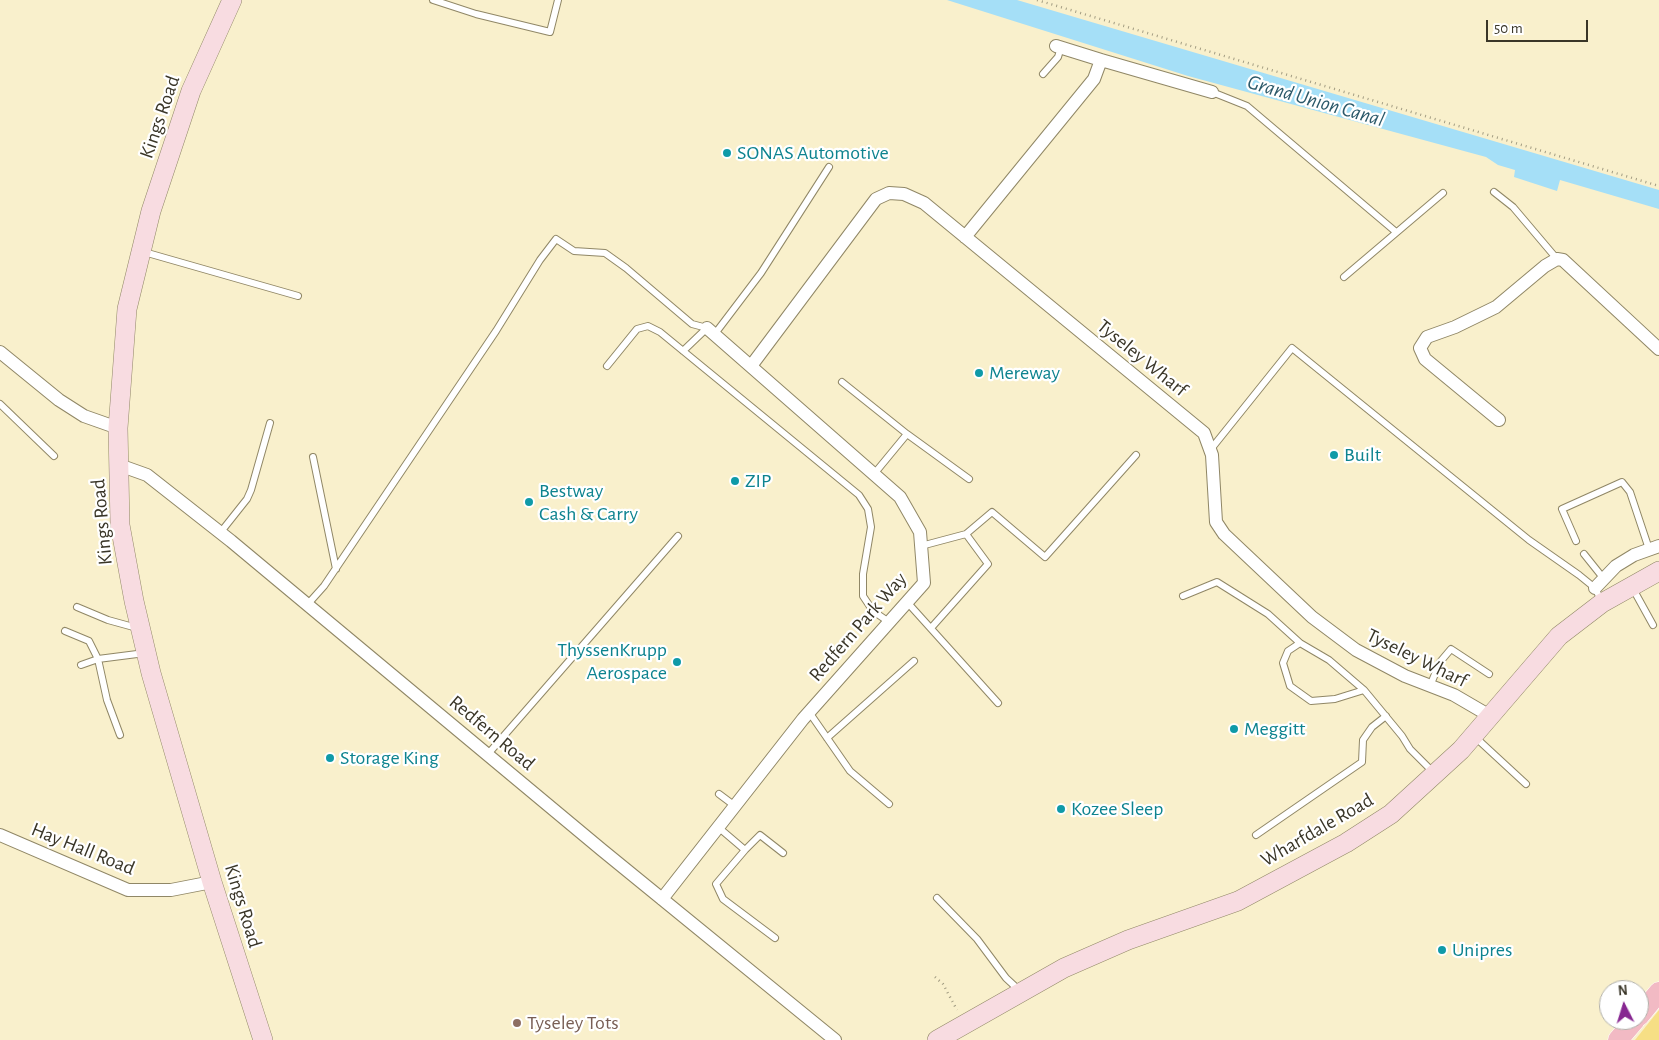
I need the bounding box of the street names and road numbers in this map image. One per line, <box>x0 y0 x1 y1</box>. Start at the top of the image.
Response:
street label: Kings Road <box>135 72 185 162</box>
street label: Tyseley Wharf <box>1092 314 1192 402</box>
street label: Kings Road <box>86 478 118 566</box>
street label: Redfern Park Way <box>804 567 912 687</box>
street label: Tyseley Wharf <box>1363 623 1471 693</box>
street label: Redfern Road <box>444 690 540 776</box>
street label: Wharfdale Road <box>1256 788 1378 872</box>
street label: Hay Hall Road <box>28 817 138 881</box>
street label: Kings Road <box>219 861 267 951</box>

